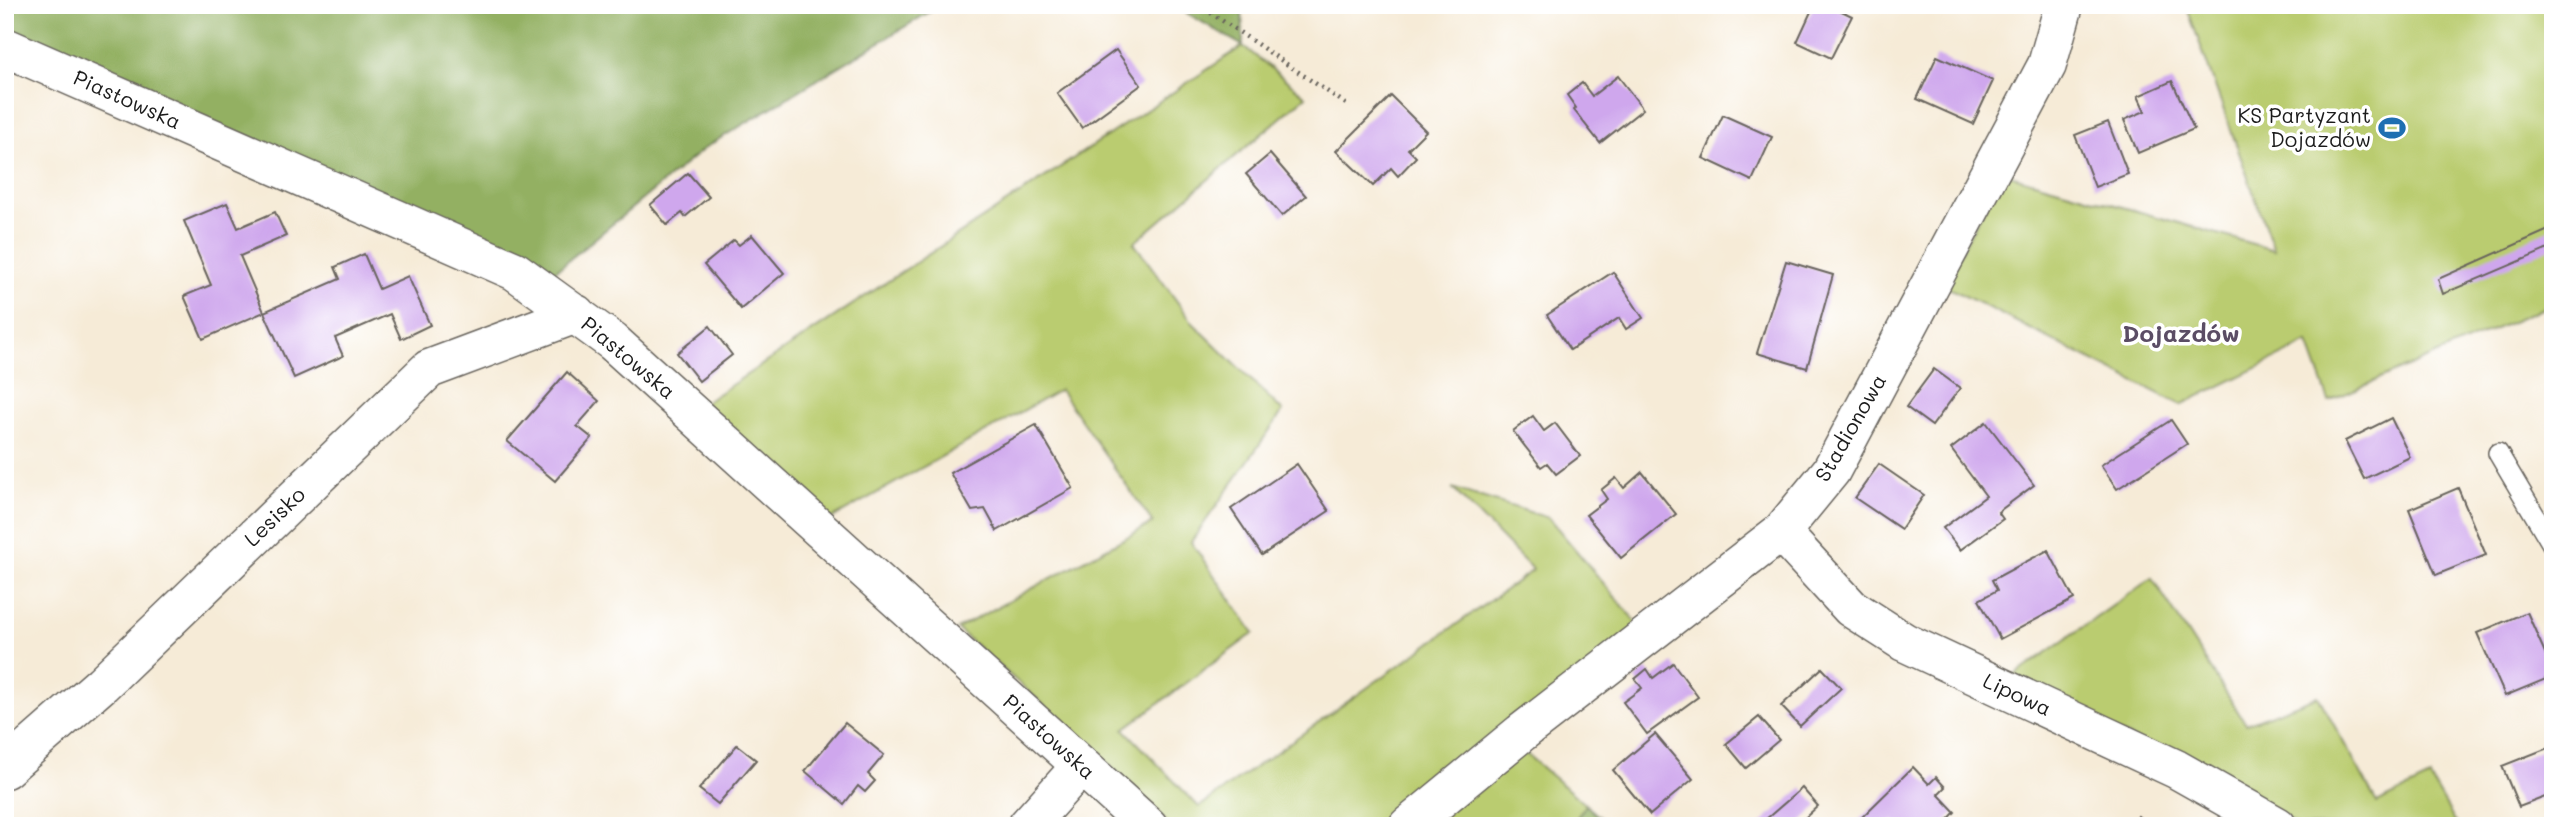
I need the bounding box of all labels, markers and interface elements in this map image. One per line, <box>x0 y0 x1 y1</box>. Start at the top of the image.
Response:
street label: Piastowska <box>70 63 186 134</box>
place label: KS Partyzant Dojazdów <box>2237 101 2371 152</box>
sports icon: KS Partyzant Dojazdów <box>2377 113 2407 143</box>
street label: Piastowska <box>576 310 682 404</box>
district label: Dojazdów <box>2122 317 2240 348</box>
street label: Stadionowa <box>1808 369 1891 486</box>
street label: Lesisko <box>238 480 310 552</box>
street label: Lipowa <box>1979 666 2056 721</box>
street label: Piastowska <box>998 687 1102 784</box>

